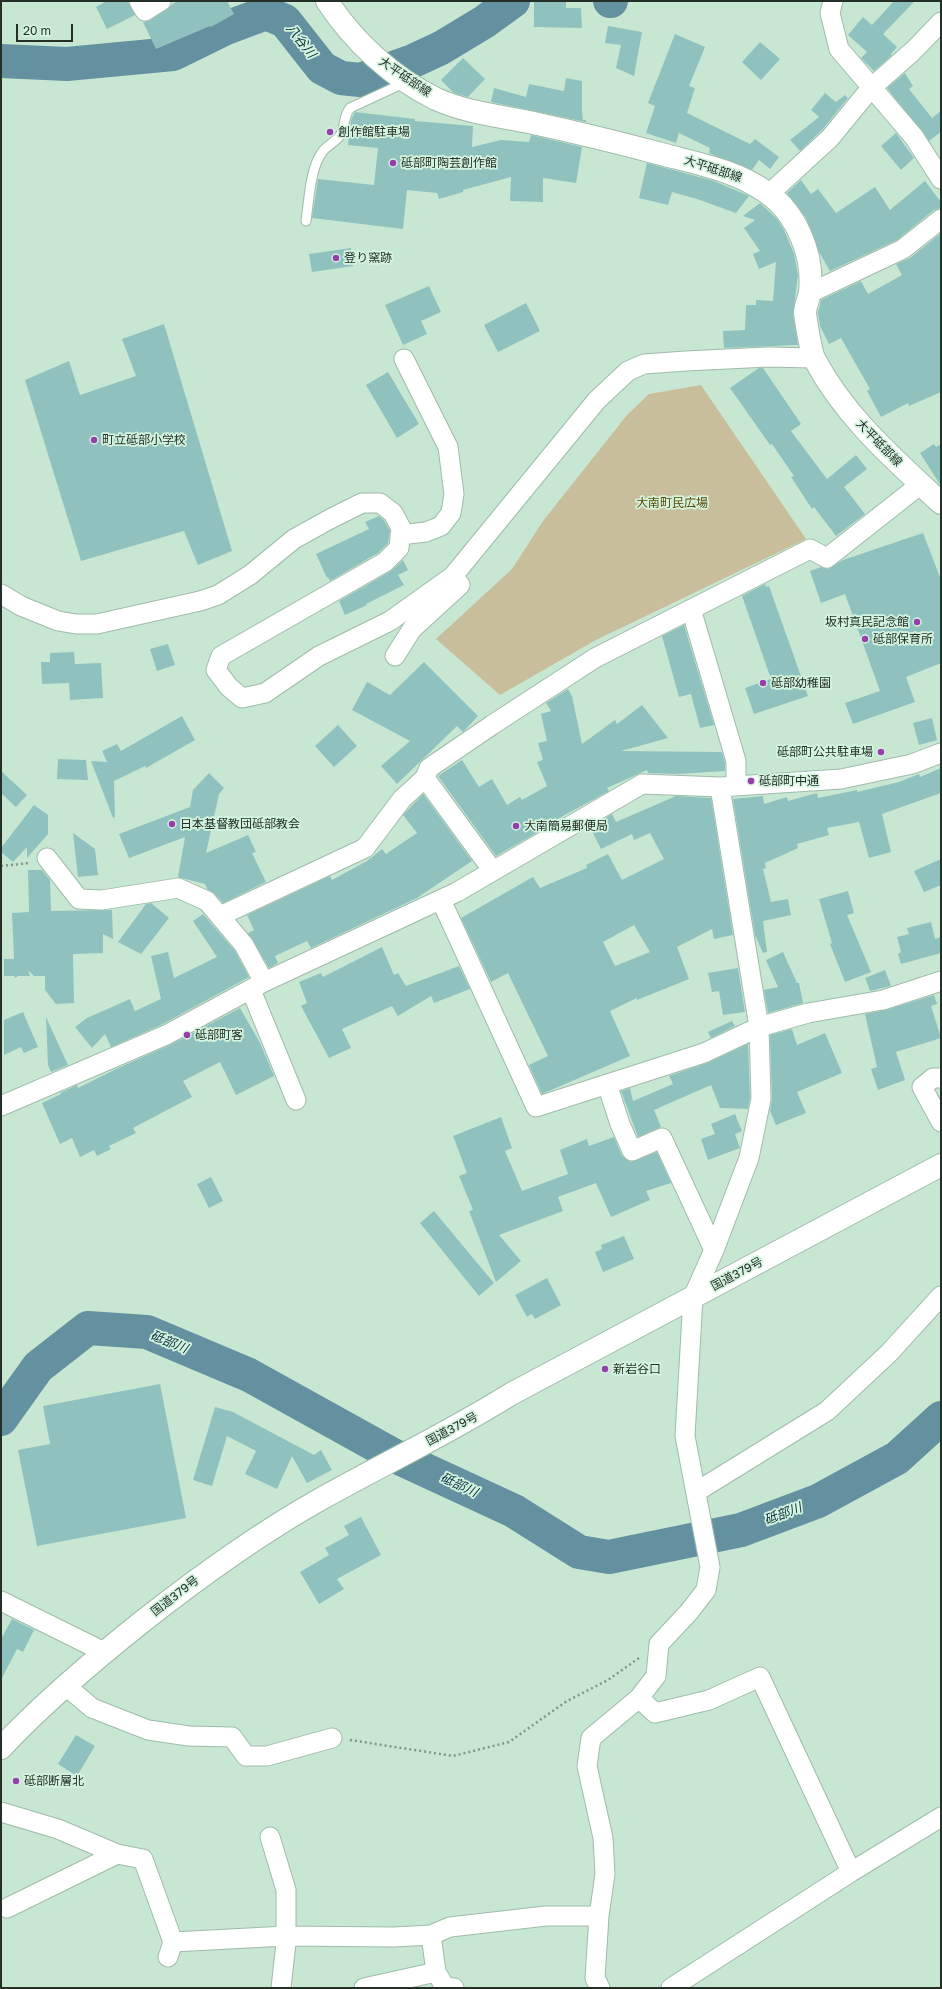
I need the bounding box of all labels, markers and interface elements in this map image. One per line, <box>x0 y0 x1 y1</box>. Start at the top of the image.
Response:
scale bar <box>18 16 75 42</box>
water label: 八谷川 <box>283 21 319 61</box>
text: 20 m <box>23 23 51 38</box>
street label: 大平砥部線 <box>376 54 434 100</box>
place label: 創作館駐車場 <box>338 125 410 139</box>
marker: 創作館駐車場 <box>325 127 335 137</box>
street label: 大平砥部線 <box>682 153 744 185</box>
place label: 砥部町陶芸創作館 <box>401 156 497 170</box>
marker: 砥部町陶芸創作館 <box>388 158 398 168</box>
place label: 登り窯跡 <box>344 251 392 265</box>
marker: 登り窯跡 <box>331 253 341 263</box>
street label: 大平砥部線 <box>853 416 905 470</box>
place label: 町立砥部小学校 <box>102 433 186 447</box>
marker: 町立砥部小学校 <box>89 435 99 445</box>
park label: 大南町民広場 <box>636 496 708 510</box>
place label: 坂村真民記念館 <box>825 615 909 629</box>
marker: 坂村真民記念館 <box>912 617 922 627</box>
place label: 砥部保育所 <box>873 632 933 646</box>
marker: 砥部保育所 <box>860 634 870 644</box>
place label: 砥部幼稚園 <box>771 676 831 690</box>
marker: 砥部幼稚園 <box>758 678 768 688</box>
place label: 砥部町公共駐車場 <box>777 745 873 759</box>
marker: 砥部町公共駐車場 <box>876 747 886 757</box>
place label: 砥部町中通 <box>759 774 819 788</box>
marker: 砥部町中通 <box>746 776 756 786</box>
place label: 日本基督教団砥部教会 <box>180 817 300 831</box>
marker: 日本基督教団砥部教会 <box>167 819 177 829</box>
place label: 大南簡易郵便局 <box>524 819 608 833</box>
marker: 大南簡易郵便局 <box>511 821 521 831</box>
place label: 砥部町客 <box>195 1028 243 1042</box>
marker: 砥部町客 <box>182 1030 192 1040</box>
street label: 国道379号 <box>709 1254 765 1294</box>
water label: 砥部川 <box>148 1327 190 1357</box>
place label: 新岩谷口 <box>613 1362 661 1376</box>
marker: 新岩谷口 <box>600 1364 610 1374</box>
street label: 国道379号 <box>424 1409 480 1449</box>
water label: 砥部川 <box>438 1470 480 1500</box>
water label: 砥部川 <box>762 1500 804 1528</box>
street label: 国道379号 <box>148 1573 202 1619</box>
place label: 砥部断層北 <box>24 1774 84 1788</box>
marker: 砥部断層北 <box>11 1776 21 1786</box>

